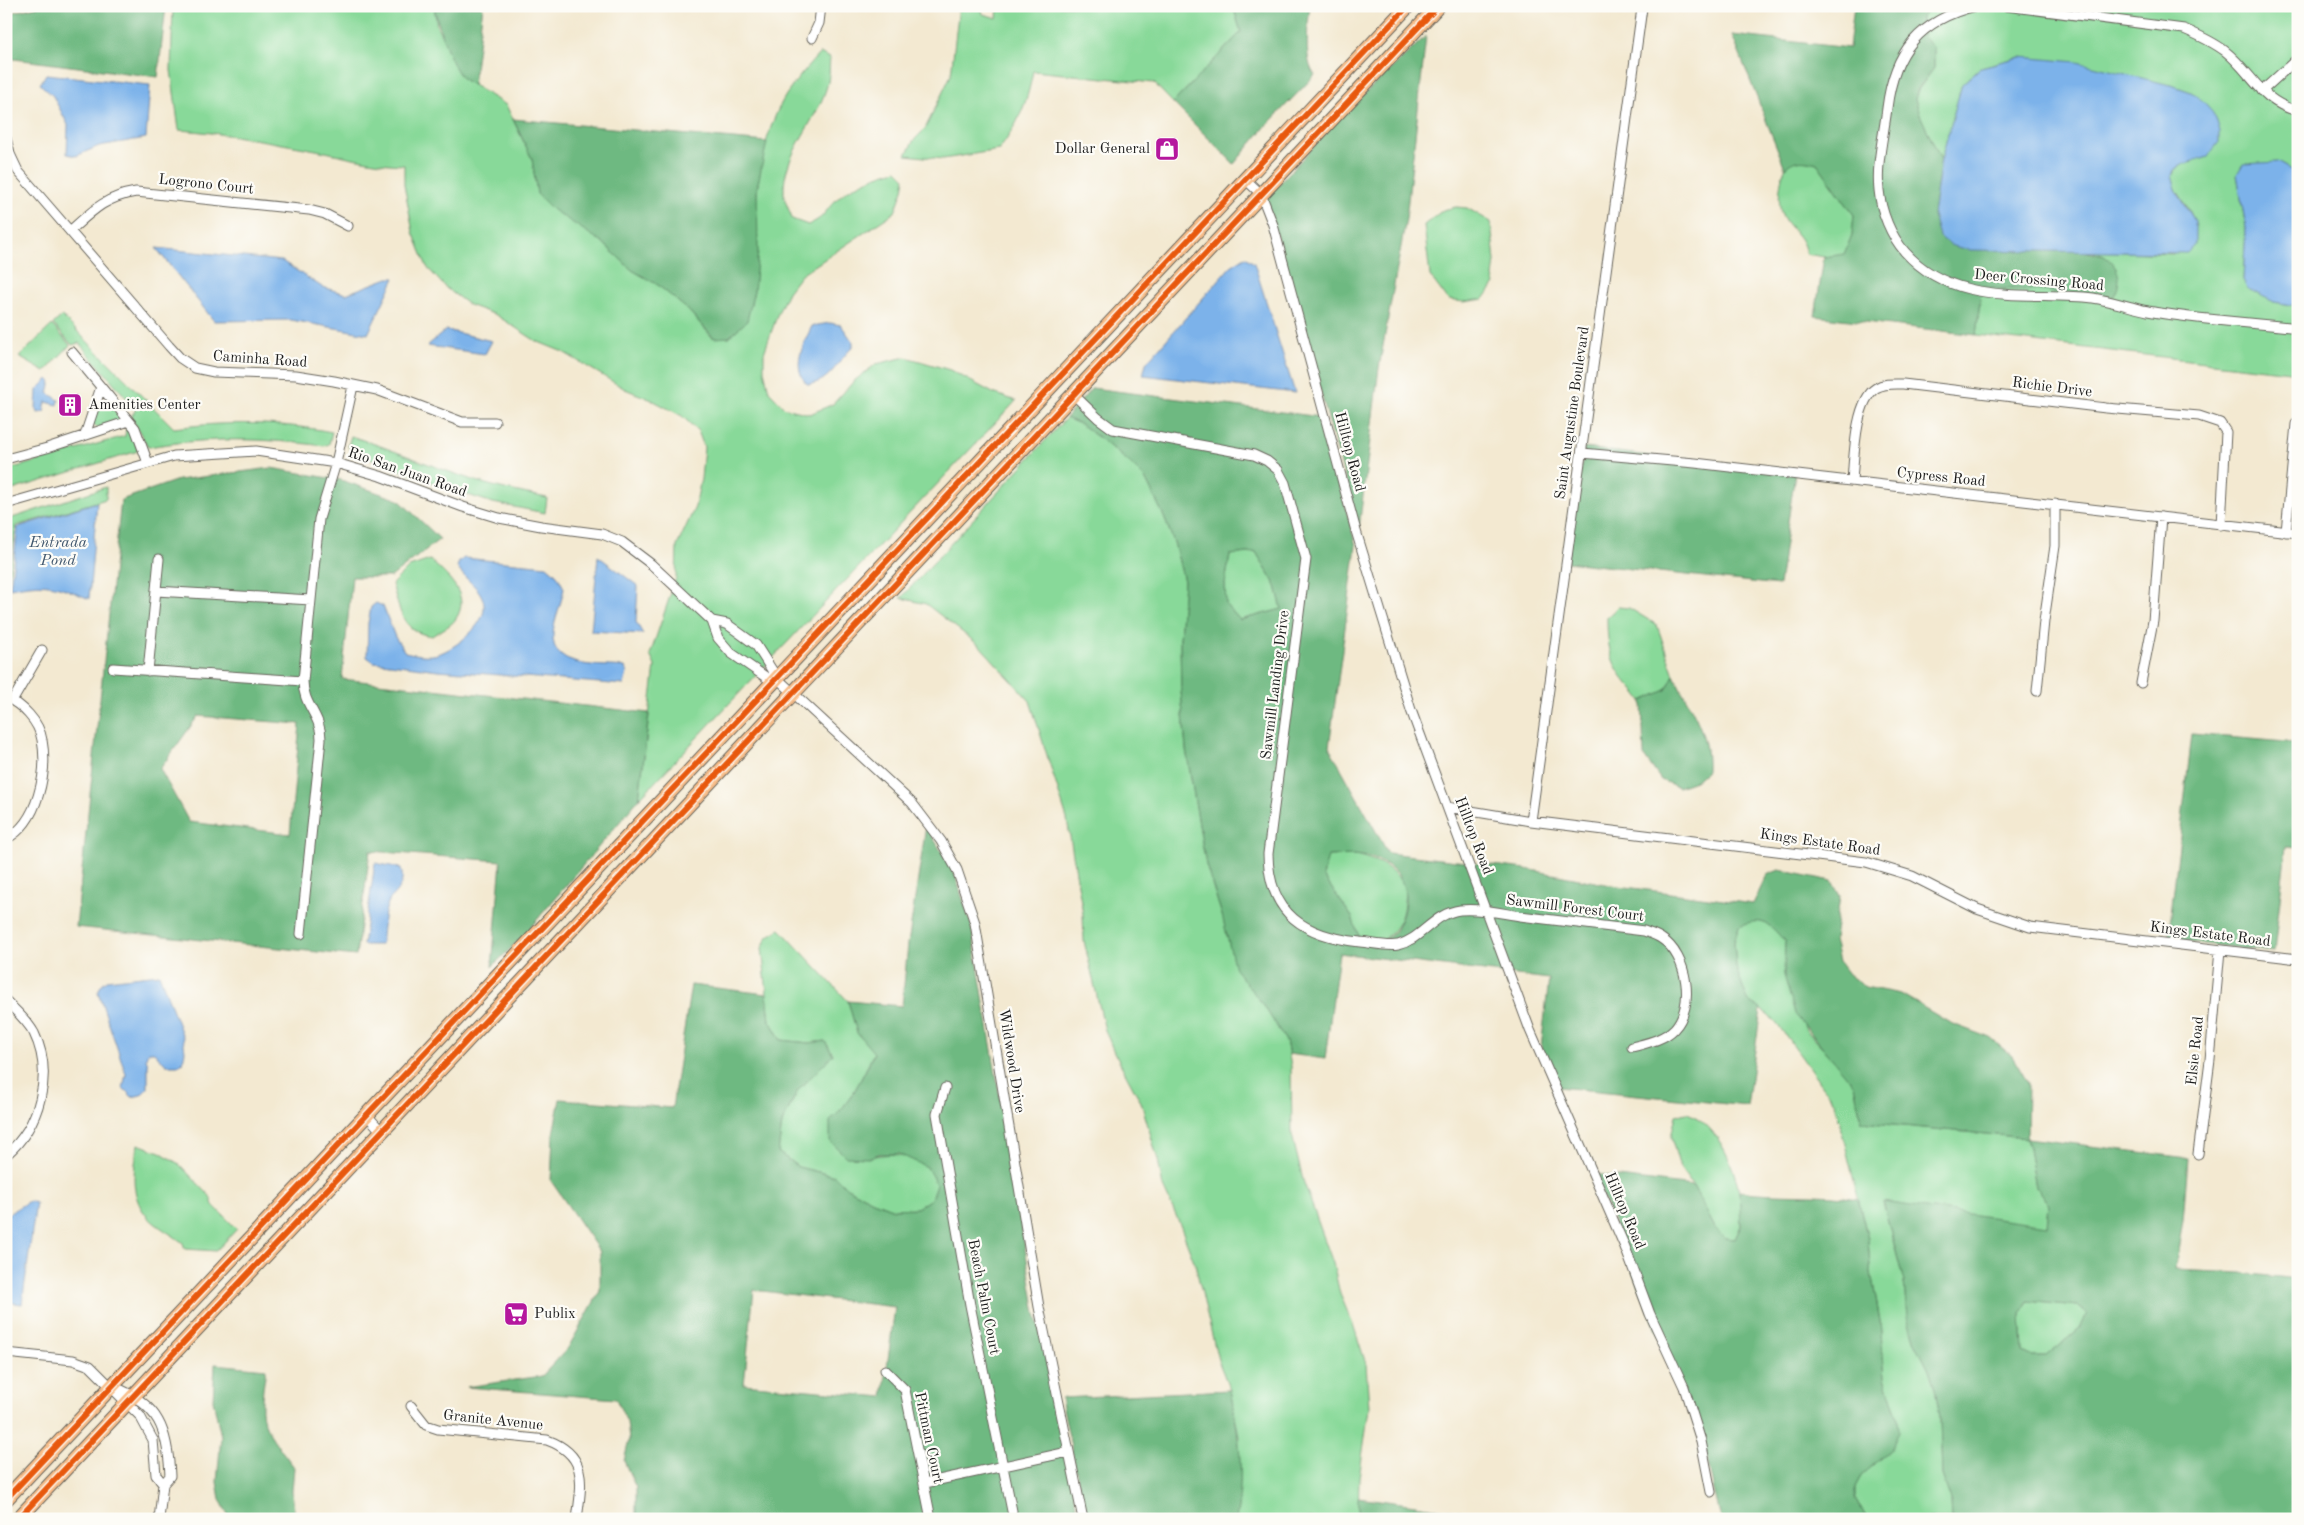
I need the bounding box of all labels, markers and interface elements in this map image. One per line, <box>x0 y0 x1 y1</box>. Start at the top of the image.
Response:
shop icon: Dollar General <box>1154 136 1180 162</box>
place label: Dollar General <box>1055 142 1150 157</box>
street label: Logrono Court <box>158 173 254 197</box>
street label: Deer Crossing Road <box>1973 268 2105 294</box>
street label: Saint Augustine Boulevard <box>1553 325 1593 500</box>
street label: Caminha Road <box>212 349 308 371</box>
street label: Richie Drive <box>2011 376 2093 400</box>
building icon: Amenities Center <box>57 392 83 418</box>
place label: Amenities Center <box>88 398 201 413</box>
street label: Hilltop Road <box>1331 410 1367 494</box>
street label: Rio San Juan Road <box>346 446 469 500</box>
street label: Cypress Road <box>1896 466 1986 490</box>
water label: Entrada Pond <box>28 535 87 569</box>
street label: Sawmill Landing Drive <box>1259 609 1293 760</box>
street label: Hilltop Road <box>1451 795 1495 877</box>
street label: Kings Estate Road <box>1759 827 1881 859</box>
street label: Sawmill Forest Court <box>1505 893 1645 925</box>
street label: Kings Estate Road <box>2149 920 2271 950</box>
street label: Wildwood Drive <box>995 1008 1027 1114</box>
street label: Elsie Road <box>2185 1015 2207 1086</box>
street label: Hilltop Road <box>1601 1170 1647 1252</box>
street label: Beach Palm Court <box>964 1238 1002 1356</box>
supermarket icon: Publix <box>503 1301 529 1327</box>
place label: Publix <box>534 1307 576 1322</box>
street label: Pittman Court <box>911 1391 945 1485</box>
street label: Granite Avenue <box>442 1408 544 1434</box>

